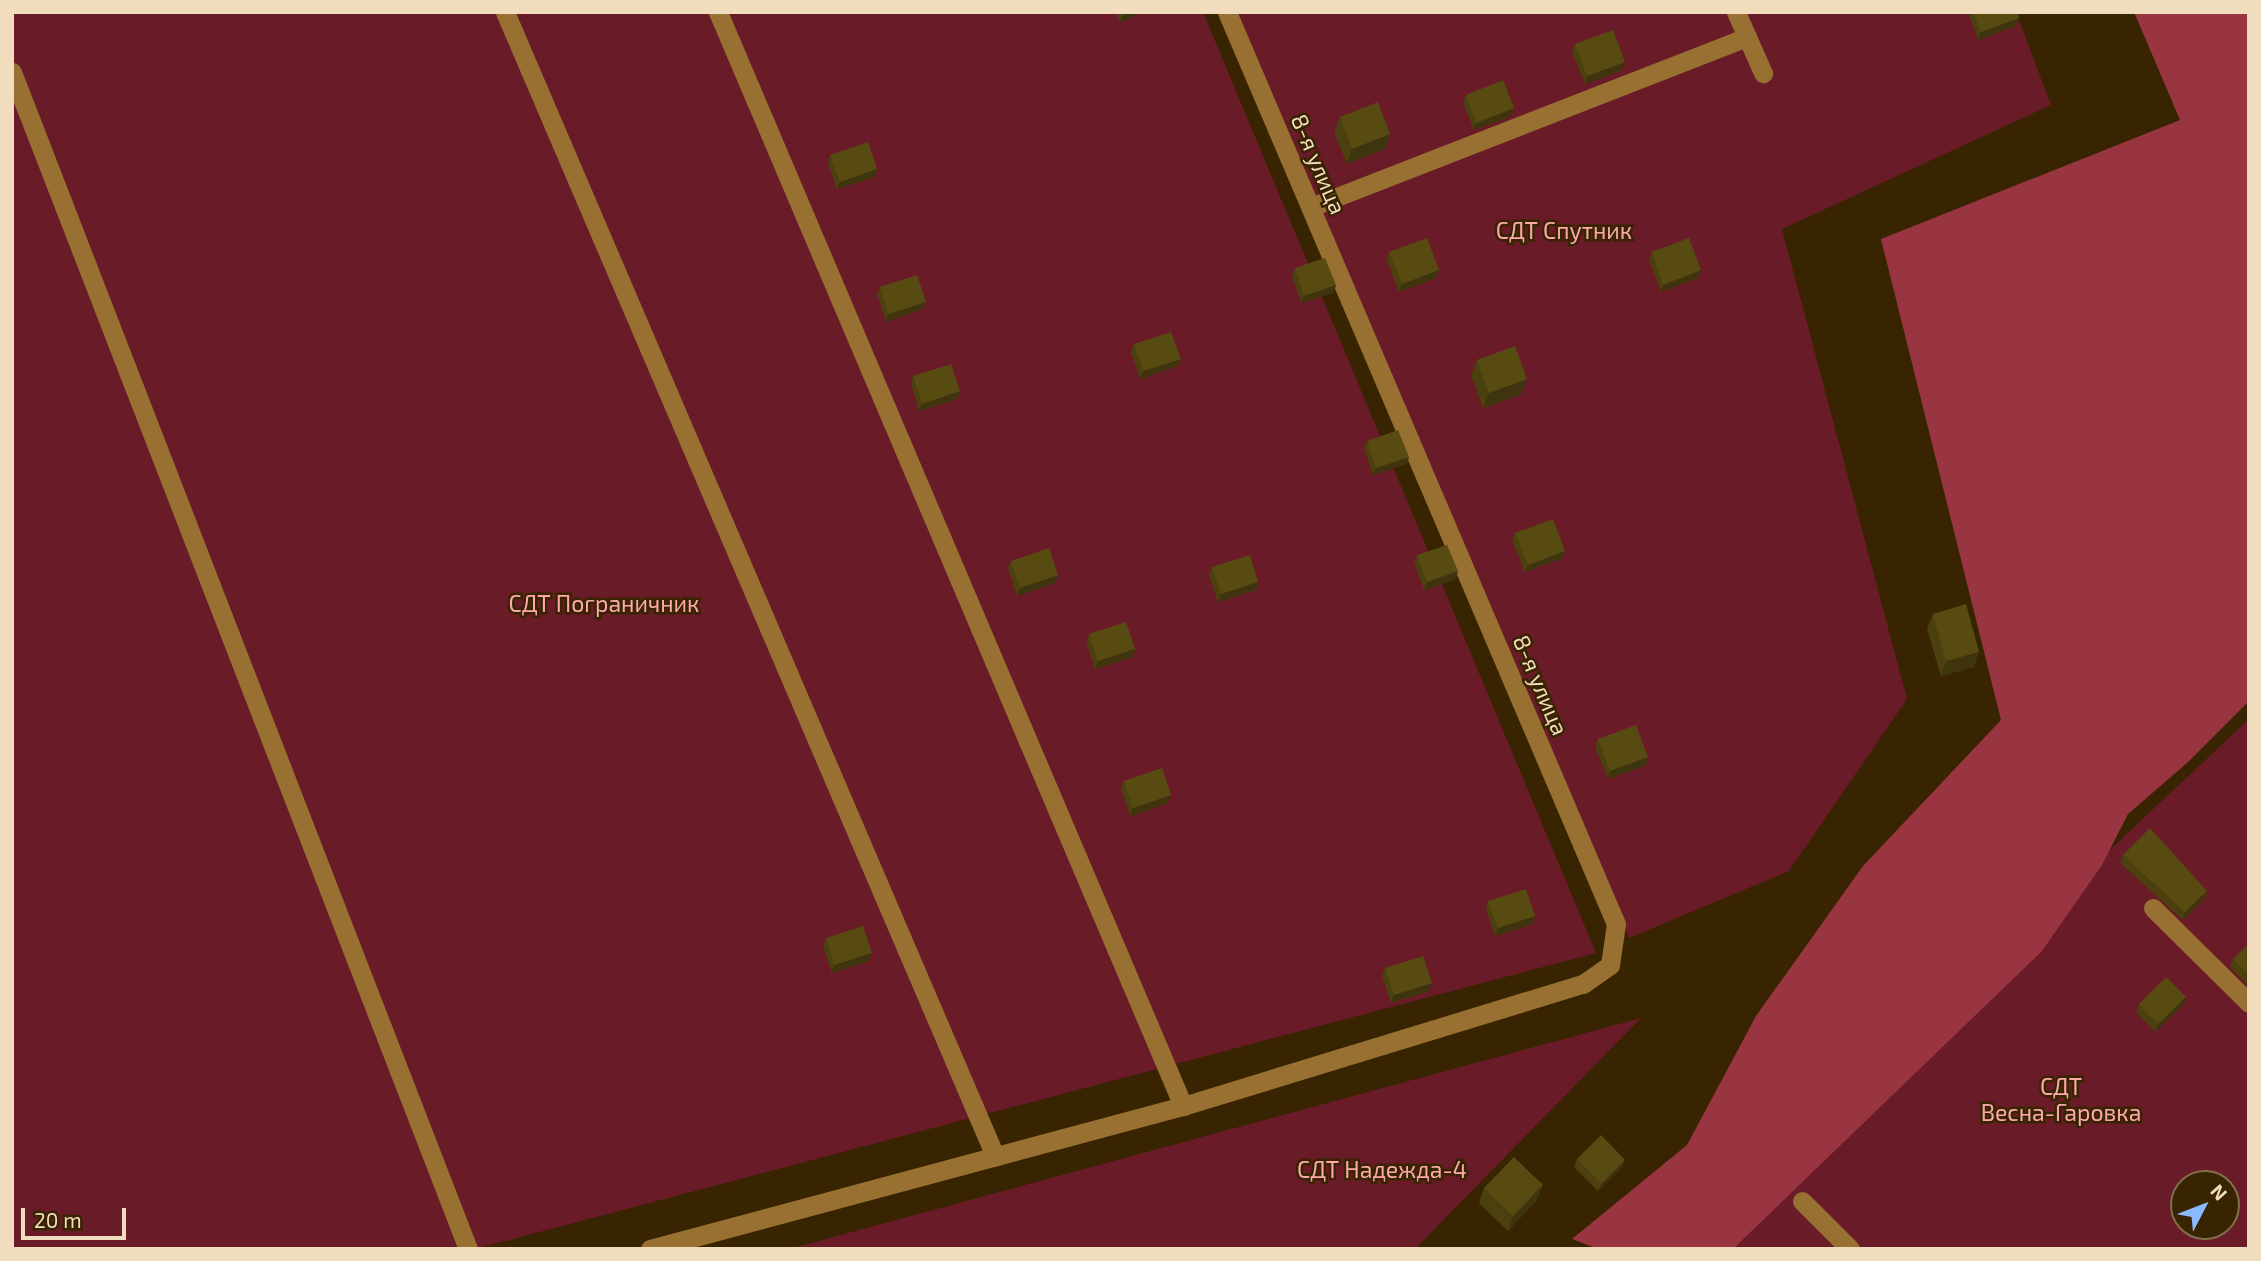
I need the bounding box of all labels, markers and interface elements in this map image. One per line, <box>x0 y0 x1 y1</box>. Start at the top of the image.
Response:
street label: 8-я улица <box>1286 110 1352 218</box>
park label: СДТ Спутник <box>1496 216 1632 244</box>
park label: СДТ Пограничник <box>509 589 699 617</box>
street label: 8-я улица <box>1508 631 1574 739</box>
park label: СДТ Весна-Гаровка <box>1981 1072 2141 1126</box>
park label: СДТ Надежда-4 <box>1297 1155 1467 1183</box>
north arrow <box>2170 1170 2240 1240</box>
text: N <box>2206 1179 2233 1205</box>
scale bar <box>24 1194 130 1238</box>
text: 20 m <box>34 1207 82 1232</box>

